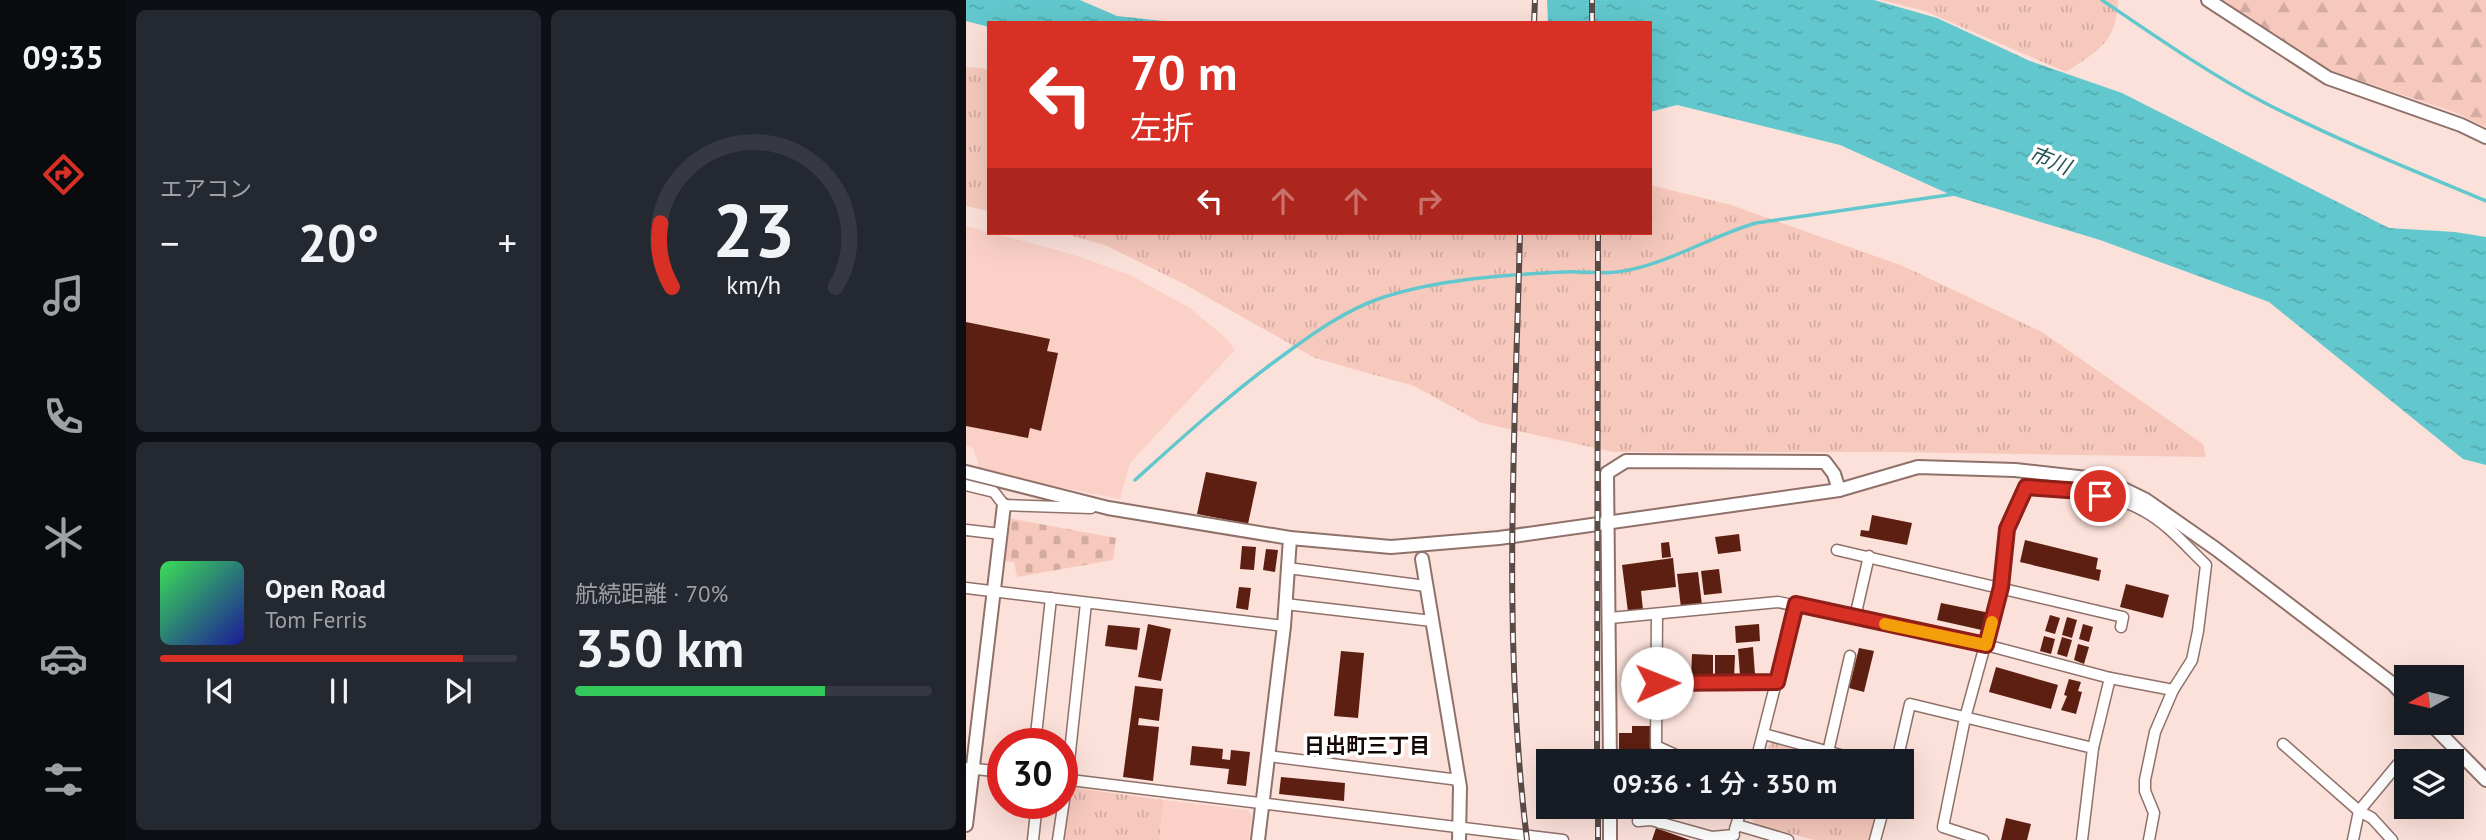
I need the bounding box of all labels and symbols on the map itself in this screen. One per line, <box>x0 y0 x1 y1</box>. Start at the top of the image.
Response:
water label: 市川 <box>2025 140 2076 181</box>
pin <box>2070 466 2130 526</box>
position arrow <box>1620 646 1694 720</box>
north arrow <box>2394 665 2464 735</box>
speed limit sign: 30 <box>987 728 1078 819</box>
district label: 日出町三丁目 <box>1304 732 1430 759</box>

